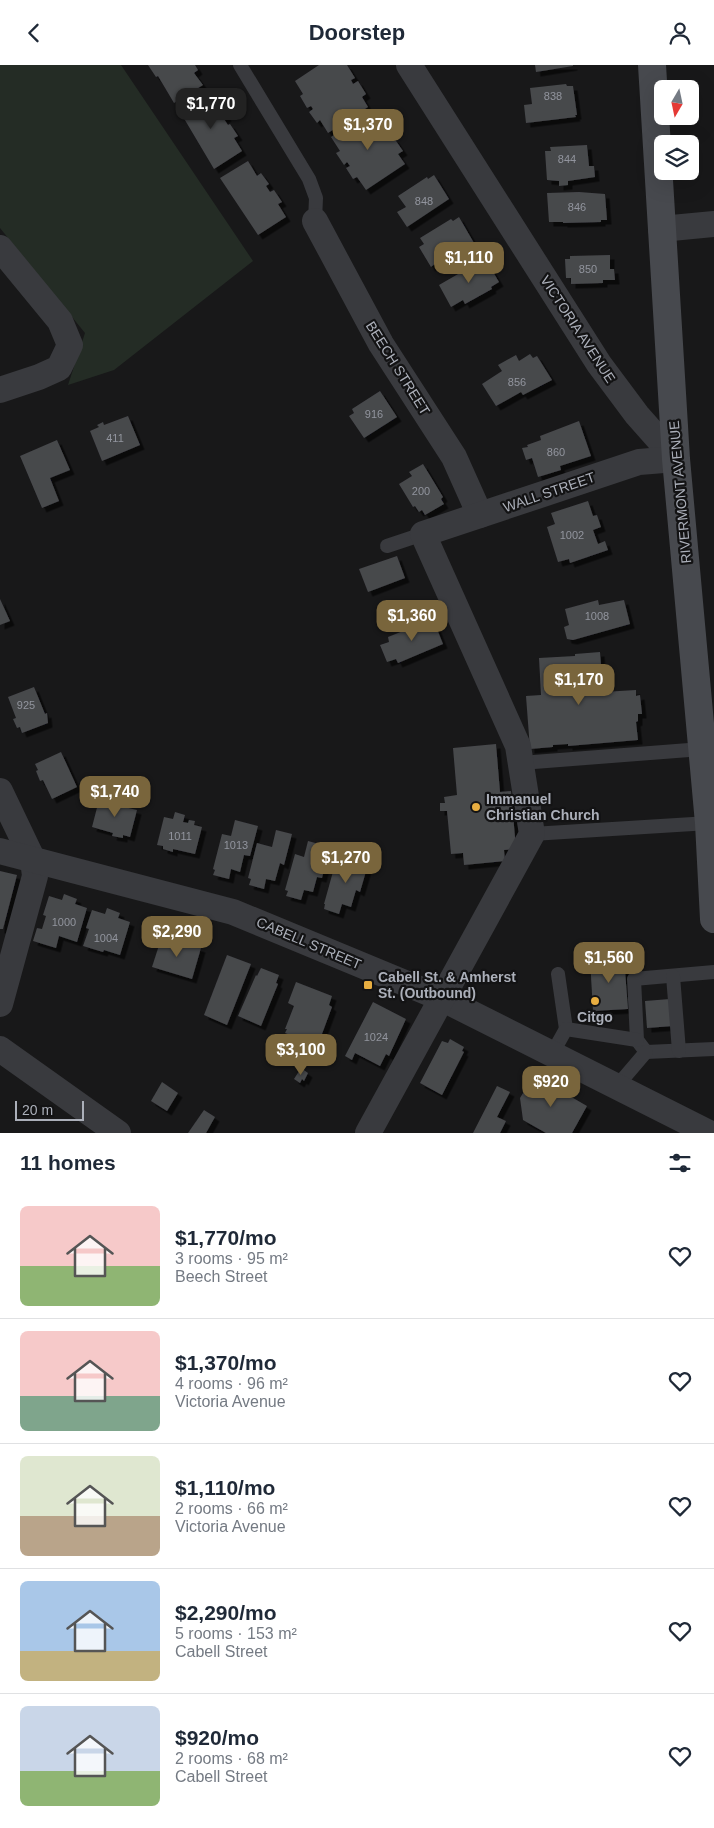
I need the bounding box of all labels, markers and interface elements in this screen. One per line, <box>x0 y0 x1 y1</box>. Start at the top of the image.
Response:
icon: back <box>20 19 48 47</box>
icon: person <box>666 19 694 47</box>
text: Doorstep <box>309 20 405 45</box>
north arrow <box>654 80 699 125</box>
map controls <box>654 80 699 180</box>
pin: $1,770 <box>170 87 252 130</box>
house number: 838 <box>544 90 562 102</box>
text: $1,770 <box>187 95 235 112</box>
pin: $1,370 <box>327 109 409 151</box>
text: $1,370 <box>344 116 392 133</box>
button: layers <box>654 135 699 180</box>
house number: 844 <box>558 153 576 165</box>
house number: 848 <box>415 195 433 207</box>
house number: 846 <box>568 201 586 213</box>
pin: $1,110 <box>428 241 510 284</box>
text: $1,110 <box>445 249 493 266</box>
house number: 850 <box>579 263 597 275</box>
street label: VICTORIA AVENUE <box>537 272 619 386</box>
street label: BEECH STREET <box>363 318 433 418</box>
house number: 856 <box>508 376 526 388</box>
house number: 916 <box>365 408 383 420</box>
street label: RIVERMONT AVENUE <box>666 420 694 564</box>
house number: 411 <box>106 432 124 444</box>
house number: 860 <box>547 446 565 458</box>
street label: WALL STREET <box>501 469 598 515</box>
house number: 200 <box>412 485 430 497</box>
house number: 1002 <box>560 529 584 541</box>
pin: $1,360 <box>371 599 453 642</box>
text: $1,360 <box>388 607 436 624</box>
house number: 1008 <box>585 610 609 622</box>
pin: $1,170 <box>538 663 620 706</box>
text: $1,170 <box>555 671 603 688</box>
house number: 925 <box>17 699 35 711</box>
pin: $1,740 <box>74 775 156 818</box>
text: $1,740 <box>91 783 139 800</box>
place label: Immanuel Christian Church <box>486 791 600 823</box>
marker: Immanuel Christian Church <box>470 801 482 813</box>
house number: 1011 <box>168 830 192 842</box>
house number: 1013 <box>224 839 248 851</box>
pin: $1,270 <box>305 841 387 884</box>
text: $1,270 <box>322 849 370 866</box>
street label: CABELL STREET <box>254 914 364 972</box>
pin: $2,290 <box>136 915 218 958</box>
house number: 1000 <box>52 916 76 928</box>
text: $2,290 <box>153 923 201 940</box>
house number: 1004 <box>94 932 118 944</box>
pin: $1,560 <box>568 941 650 984</box>
text: $1,560 <box>585 949 633 966</box>
place label: Cabell St. & Amherst St. (Outbound) <box>378 969 516 1001</box>
marker: Cabell St. & Amherst St. (Outbound) <box>362 979 374 991</box>
marker: Citgo <box>589 995 601 1007</box>
place label: Citgo <box>577 1009 613 1025</box>
house number: 1024 <box>364 1031 388 1043</box>
pin: $3,100 <box>260 1033 342 1076</box>
text: $3,100 <box>277 1041 325 1058</box>
pin: $920 <box>521 1065 581 1108</box>
text: $920 <box>533 1073 569 1090</box>
scale bar <box>15 1098 84 1121</box>
text: 20 m <box>22 1102 53 1118</box>
icon: filters <box>666 1149 694 1177</box>
text: 11 homes <box>20 1151 116 1174</box>
icon: home <box>60 1226 120 1286</box>
text: $1,770/mo <box>175 1226 277 1249</box>
icon: heart <box>666 1242 694 1270</box>
text: 3 rooms · 95 m² <box>175 1250 288 1267</box>
text: Beech Street <box>175 1268 268 1285</box>
icon: home <box>60 1351 120 1411</box>
text: $1,370/mo <box>175 1351 277 1374</box>
icon: heart <box>666 1367 694 1395</box>
text: 4 rooms · 96 m² <box>175 1375 288 1392</box>
text: Victoria Avenue <box>175 1393 286 1410</box>
icon: home <box>60 1476 120 1536</box>
text: $1,110/mo <box>175 1476 275 1499</box>
icon: heart <box>666 1492 694 1520</box>
text: 2 rooms · 66 m² <box>175 1500 288 1517</box>
text: Victoria Avenue <box>175 1518 286 1535</box>
icon: home <box>60 1601 120 1661</box>
text: $2,290/mo <box>175 1601 277 1624</box>
icon: heart <box>666 1617 694 1645</box>
text: 5 rooms · 153 m² <box>175 1625 297 1642</box>
text: Cabell Street <box>175 1643 268 1660</box>
icon: home <box>60 1726 120 1786</box>
text: $920/mo <box>175 1726 259 1749</box>
icon: heart <box>666 1742 694 1770</box>
text: 2 rooms · 68 m² <box>175 1750 288 1767</box>
text: Cabell Street <box>175 1768 268 1785</box>

